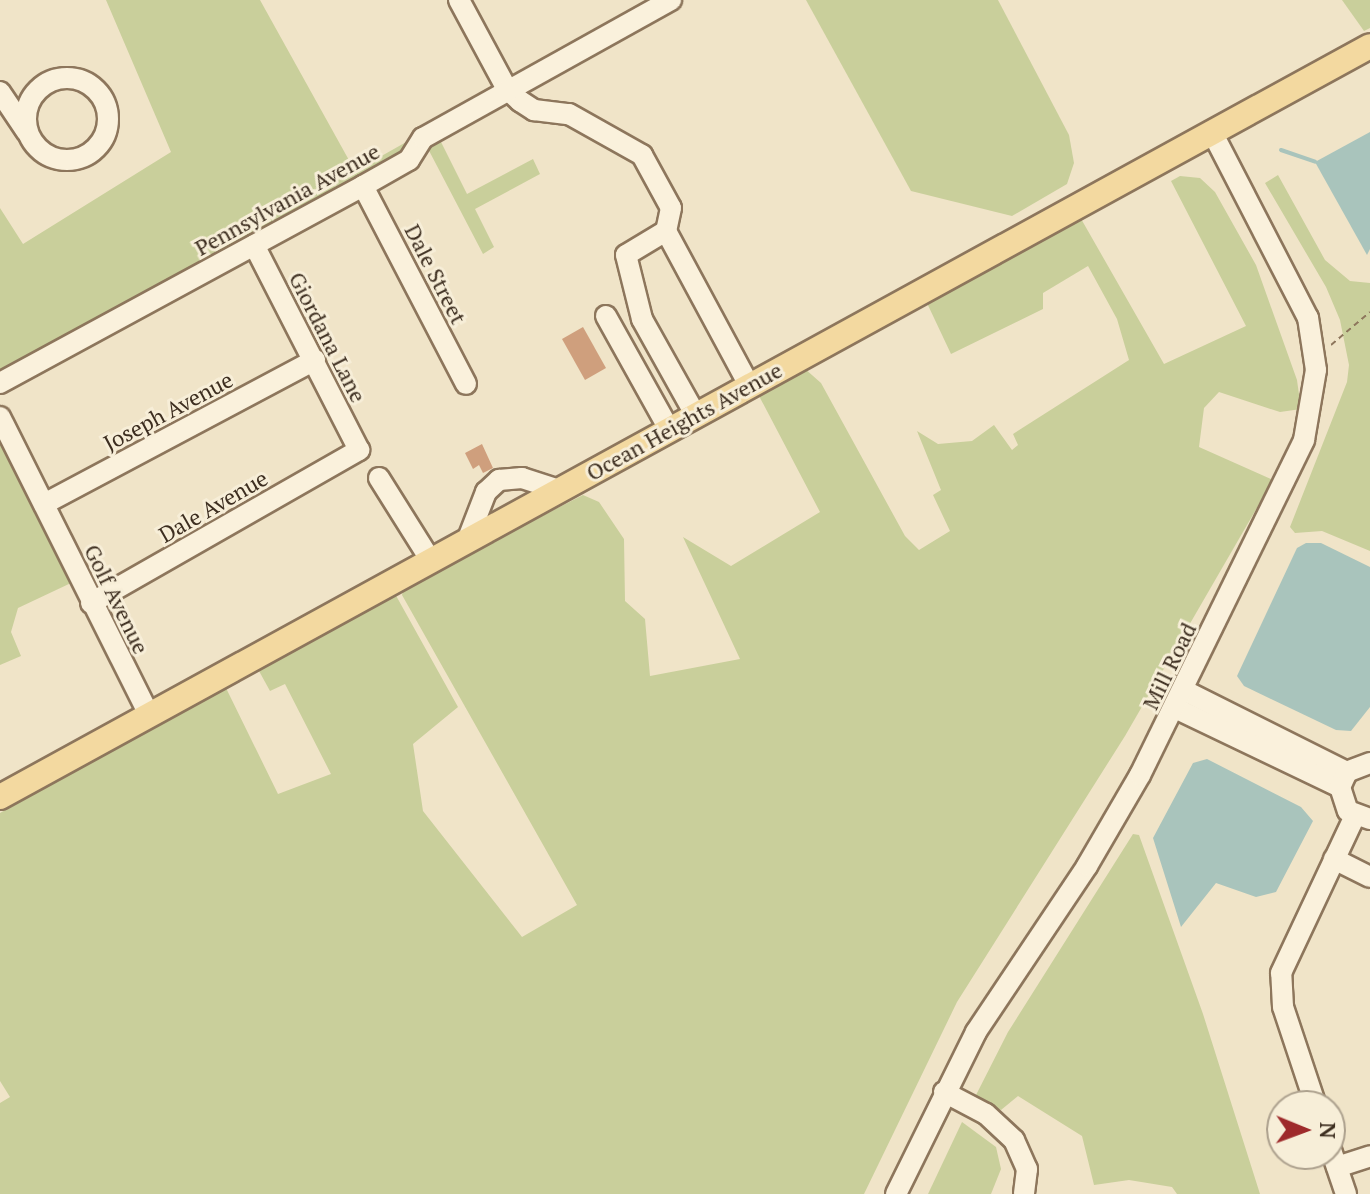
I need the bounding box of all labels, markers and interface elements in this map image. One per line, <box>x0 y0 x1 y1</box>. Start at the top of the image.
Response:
street label: Pennsylvania Avenue <box>190 137 384 261</box>
street label: Dale Street <box>400 220 472 328</box>
street label: Giordana Lane <box>284 268 372 406</box>
street label: Ocean Heights Avenue <box>581 356 787 486</box>
street label: Joseph Avenue <box>99 366 237 456</box>
street label: Dale Avenue <box>154 464 272 548</box>
street label: Golf Avenue <box>79 540 155 658</box>
street label: Mill Road <box>1137 618 1201 714</box>
north arrow <box>1266 1090 1346 1170</box>
text: N <box>1314 1122 1343 1139</box>

